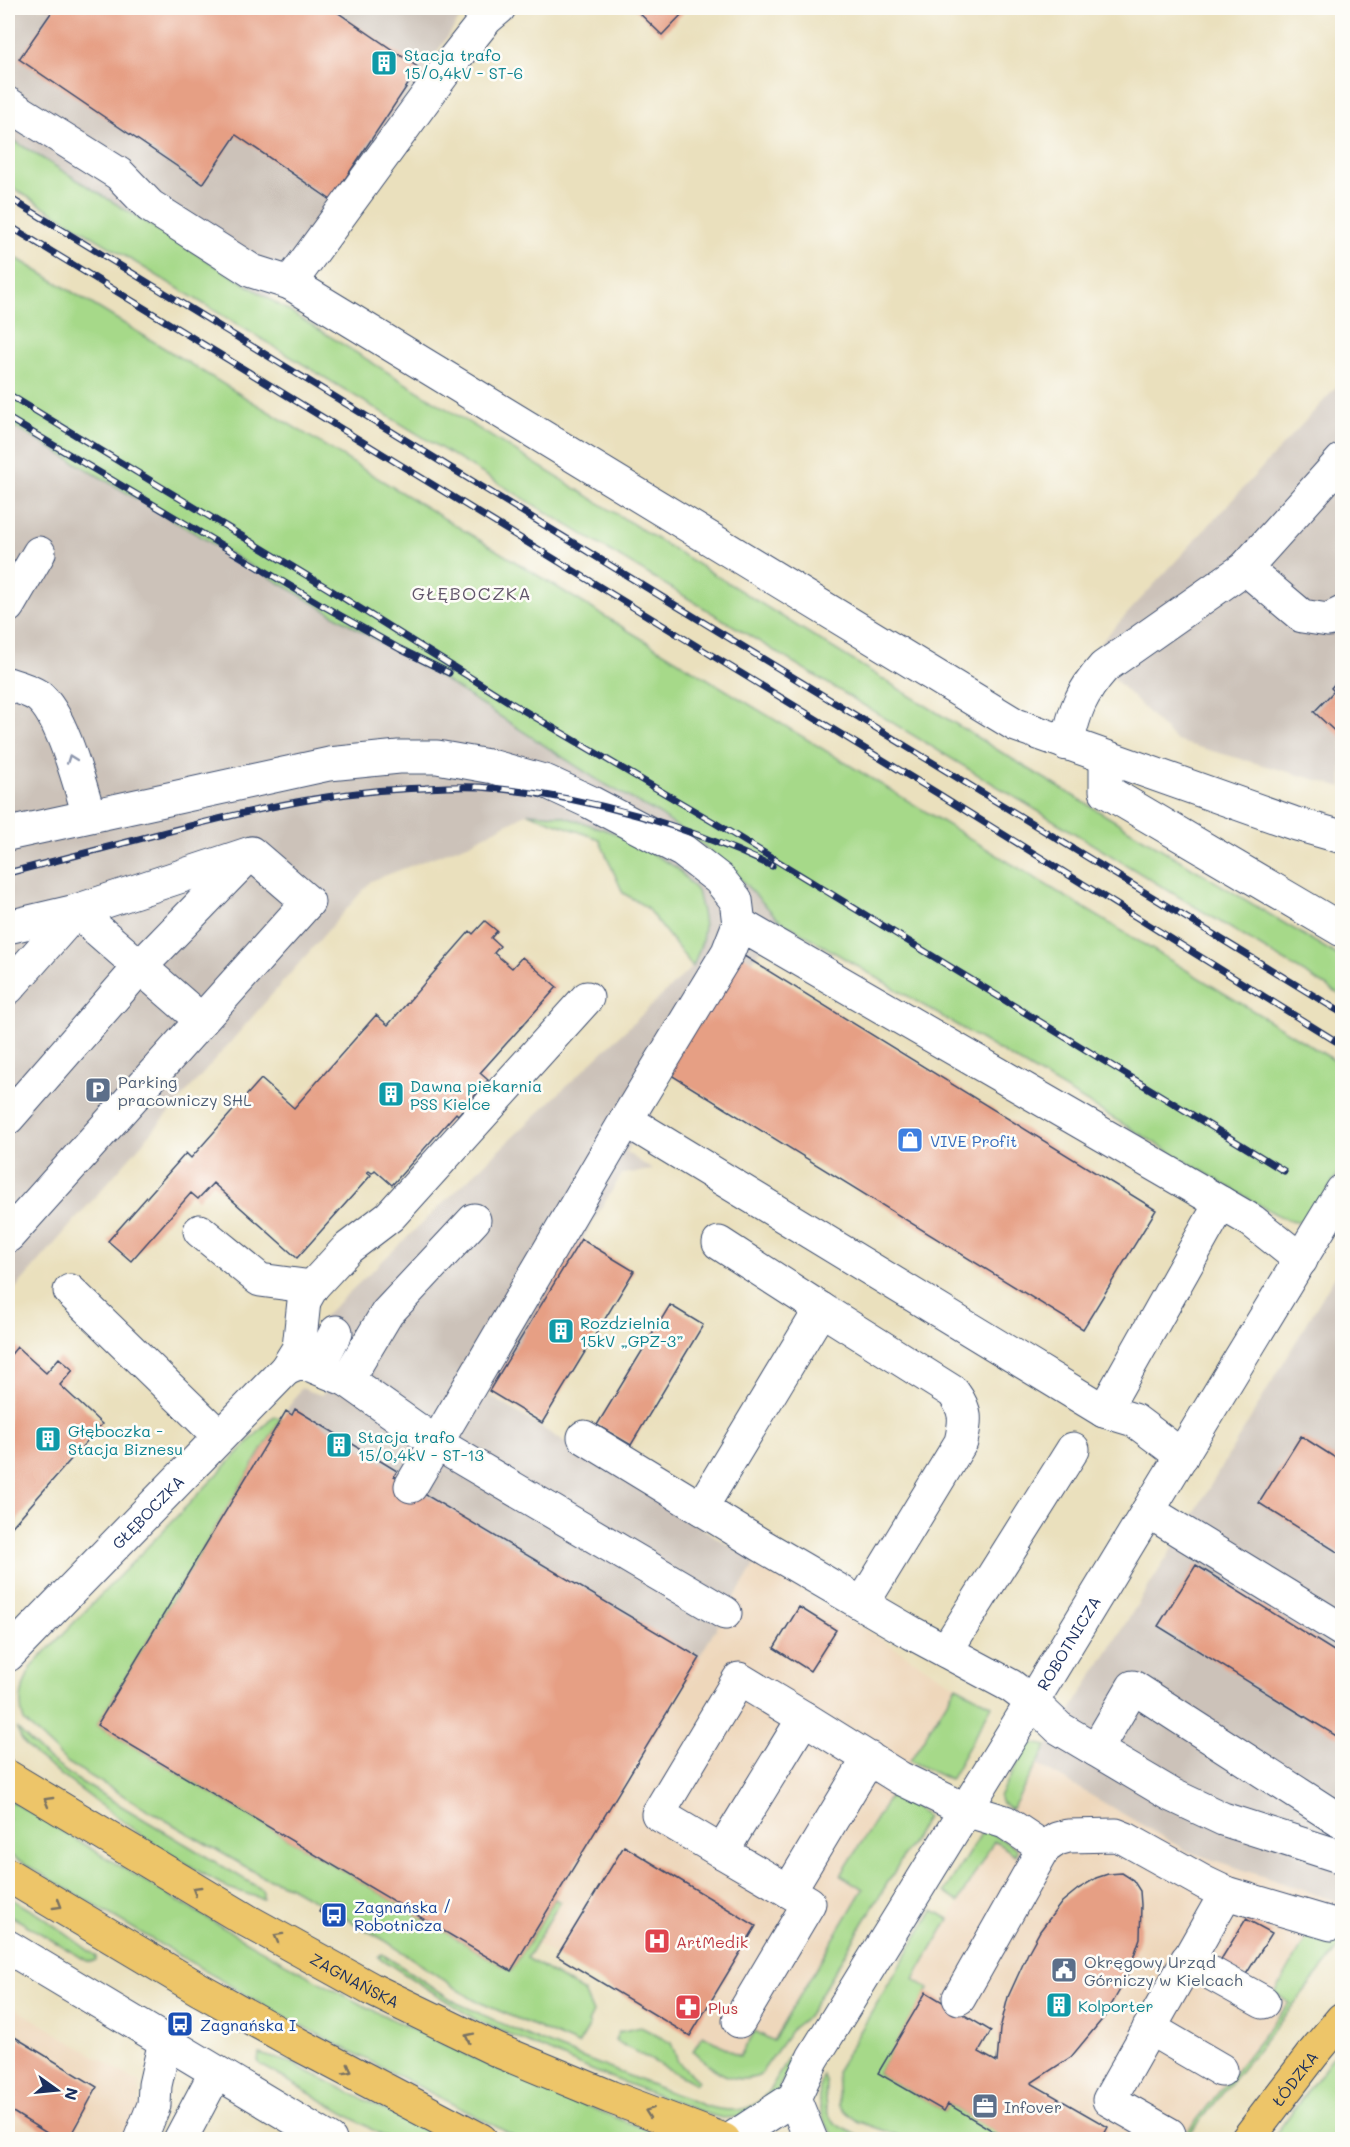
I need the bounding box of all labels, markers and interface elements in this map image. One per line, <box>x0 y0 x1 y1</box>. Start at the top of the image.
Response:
place label: Stacja trafo 15/0,4kV - ST-6 <box>404 44 523 83</box>
building icon: Stacja trafo 15/0,4kV - ST-6 <box>369 48 399 78</box>
district label: GŁĘBOCZKA <box>412 581 532 605</box>
one-way arrow <box>66 755 79 765</box>
place label: Parking pracowniczy SHL <box>118 1071 252 1110</box>
parking icon: Parking pracowniczy SHL <box>83 1075 113 1105</box>
place label: Dawna piekarnia PSS Kielce <box>410 1075 542 1114</box>
building icon: Dawna piekarnia PSS Kielce <box>376 1079 406 1109</box>
shop icon: VIVE Profit <box>895 1125 925 1155</box>
place label: VIVE Profit <box>930 1130 1017 1151</box>
place label: Rozdzielnia 15kV „GPZ-3” <box>580 1312 683 1351</box>
building icon: Rozdzielnia 15kV „GPZ-3” <box>546 1316 576 1346</box>
place label: Głęboczka - Stacja Biznesu <box>68 1420 183 1459</box>
building icon: Głęboczka - Stacja Biznesu <box>33 1424 63 1454</box>
place label: Stacja trafo 15/0,4kV - ST-13 <box>358 1426 484 1465</box>
building icon: Stacja trafo 15/0,4kV - ST-13 <box>324 1430 354 1460</box>
street label: GŁĘBOCZKA <box>107 1470 188 1553</box>
street label: ROBOTNICZA <box>1031 1592 1105 1694</box>
one-way arrow <box>44 1796 54 1808</box>
one-way arrow <box>192 1885 202 1897</box>
place label: Zagnańska / Robotnicza <box>354 1896 451 1935</box>
one-way arrow <box>52 1898 62 1909</box>
bus stop icon: Zagnańska / Robotnicza <box>319 1900 349 1930</box>
hospital icon: ArtMedik <box>642 1926 672 1956</box>
place label: ArtMedik <box>676 1931 748 1952</box>
one-way arrow <box>274 1933 284 1944</box>
street label: ZAGNAŃSKA <box>307 1947 403 2012</box>
place label: Okręgowy Urząd Górniczy w Kielcach <box>1084 1951 1243 1990</box>
public building icon: Okręgowy Urząd Górniczy w Kielcach <box>1049 1955 1079 1985</box>
building icon: Kolporter <box>1044 1990 1074 2020</box>
pharmacy icon: Plus <box>673 1992 703 2022</box>
place label: Kolporter <box>1078 1995 1154 2016</box>
place label: Plus <box>708 1997 738 2018</box>
bus stop icon: Zagnańska I <box>165 2009 195 2039</box>
place label: Zagnańska I <box>200 2014 296 2035</box>
one-way arrow <box>465 2032 476 2044</box>
street label: ŁÓDZKA <box>1267 2046 1322 2110</box>
north arrow <box>27 2060 87 2120</box>
one-way arrow <box>341 2063 352 2074</box>
text: N <box>60 2085 84 2103</box>
office icon: Infover <box>970 2091 1000 2121</box>
place label: Infover <box>1004 2096 1062 2117</box>
one-way arrow <box>644 2106 655 2119</box>

